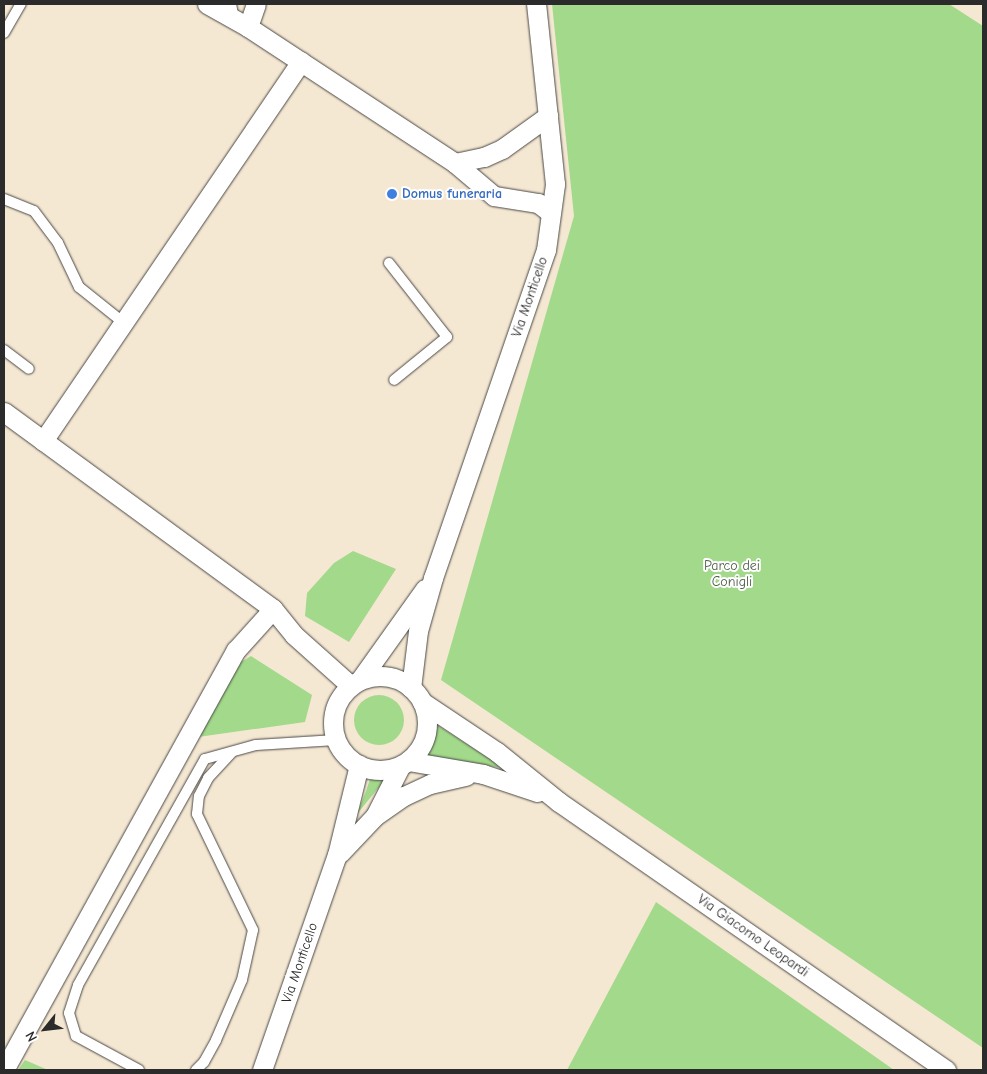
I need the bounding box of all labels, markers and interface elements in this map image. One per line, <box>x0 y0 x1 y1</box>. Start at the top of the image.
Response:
place label: Domus funeraria <box>402 186 502 202</box>
marker: Domus funeraria <box>386 188 398 200</box>
street label: Via Monticello <box>508 255 552 339</box>
park label: Parco dei Conigli <box>704 558 760 590</box>
street label: Via Giacomo Leopardi <box>694 891 812 981</box>
street label: Via Monticello <box>278 921 322 1005</box>
north arrow <box>20 1004 70 1054</box>
text: N <box>22 1028 41 1045</box>

